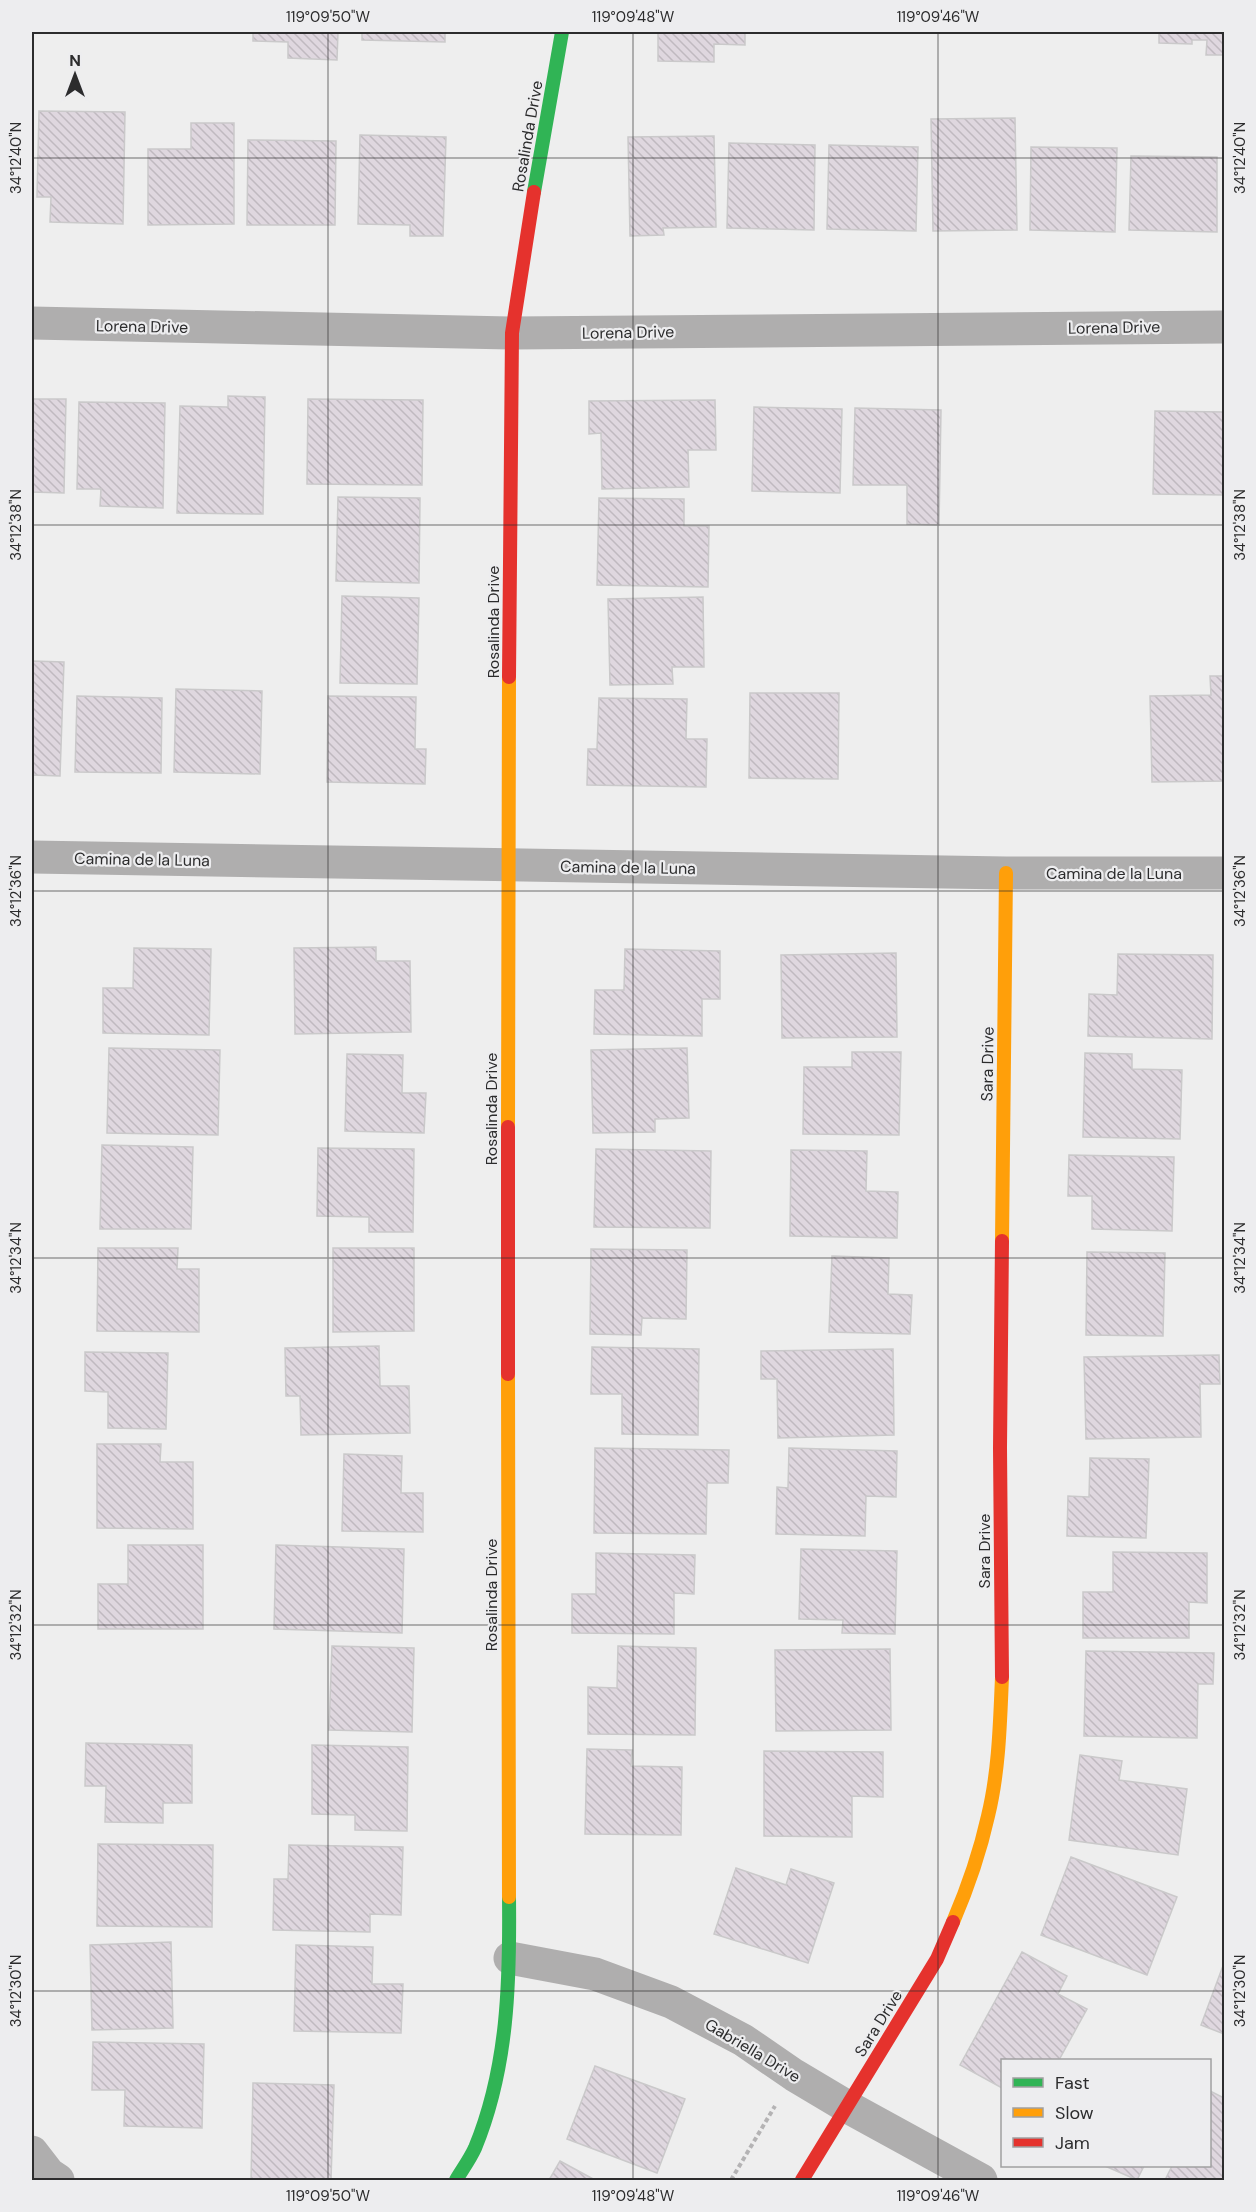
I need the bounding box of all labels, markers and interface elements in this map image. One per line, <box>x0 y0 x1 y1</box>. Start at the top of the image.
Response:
text: 119°09'50"W <box>286 7 370 27</box>
text: 119°09'48"W <box>592 7 675 27</box>
text: 119°09'46"W <box>897 7 980 27</box>
north arrow <box>45 45 105 105</box>
text: N <box>69 50 81 71</box>
street label: Rosalinda Drive <box>507 79 548 193</box>
text: 34°12'40"N <box>6 122 26 194</box>
text: 34°12'40"N <box>1230 122 1250 194</box>
street label: Lorena Drive <box>96 315 188 338</box>
street label: Lorena Drive <box>1068 316 1160 339</box>
street label: Lorena Drive <box>582 321 674 344</box>
text: 34°12'38"N <box>6 489 26 561</box>
text: 34°12'38"N <box>1230 489 1250 561</box>
street label: Rosalinda Drive <box>483 566 504 678</box>
street label: Camina de la Luna <box>74 848 210 871</box>
text: 34°12'36"N <box>6 855 26 927</box>
text: 34°12'36"N <box>1230 855 1250 927</box>
street label: Camina de la Luna <box>560 856 696 879</box>
street label: Camina de la Luna <box>1046 863 1182 884</box>
street label: Sara Drive <box>976 1026 999 1102</box>
street label: Rosalinda Drive <box>481 1053 502 1165</box>
text: 34°12'34"N <box>6 1222 26 1294</box>
text: 34°12'34"N <box>1230 1222 1250 1294</box>
street label: Sara Drive <box>974 1514 995 1588</box>
street label: Rosalinda Drive <box>481 1539 502 1651</box>
text: 34°12'32"N <box>6 1589 26 1661</box>
text: 34°12'32"N <box>1230 1589 1250 1661</box>
text: 34°12'30"N <box>6 1955 26 2027</box>
text: 34°12'30"N <box>1230 1955 1250 2027</box>
street label: Sara Drive <box>850 1986 907 2061</box>
street label: Gabriella Drive <box>701 2014 804 2087</box>
legend <box>1001 2059 1211 2167</box>
text: Fast <box>1055 2071 1090 2095</box>
text: Slow <box>1055 2101 1094 2125</box>
text: Jam <box>1055 2131 1090 2155</box>
text: 119°09'50"W <box>286 2186 370 2206</box>
text: 119°09'48"W <box>592 2186 675 2206</box>
text: 119°09'46"W <box>897 2186 980 2206</box>

